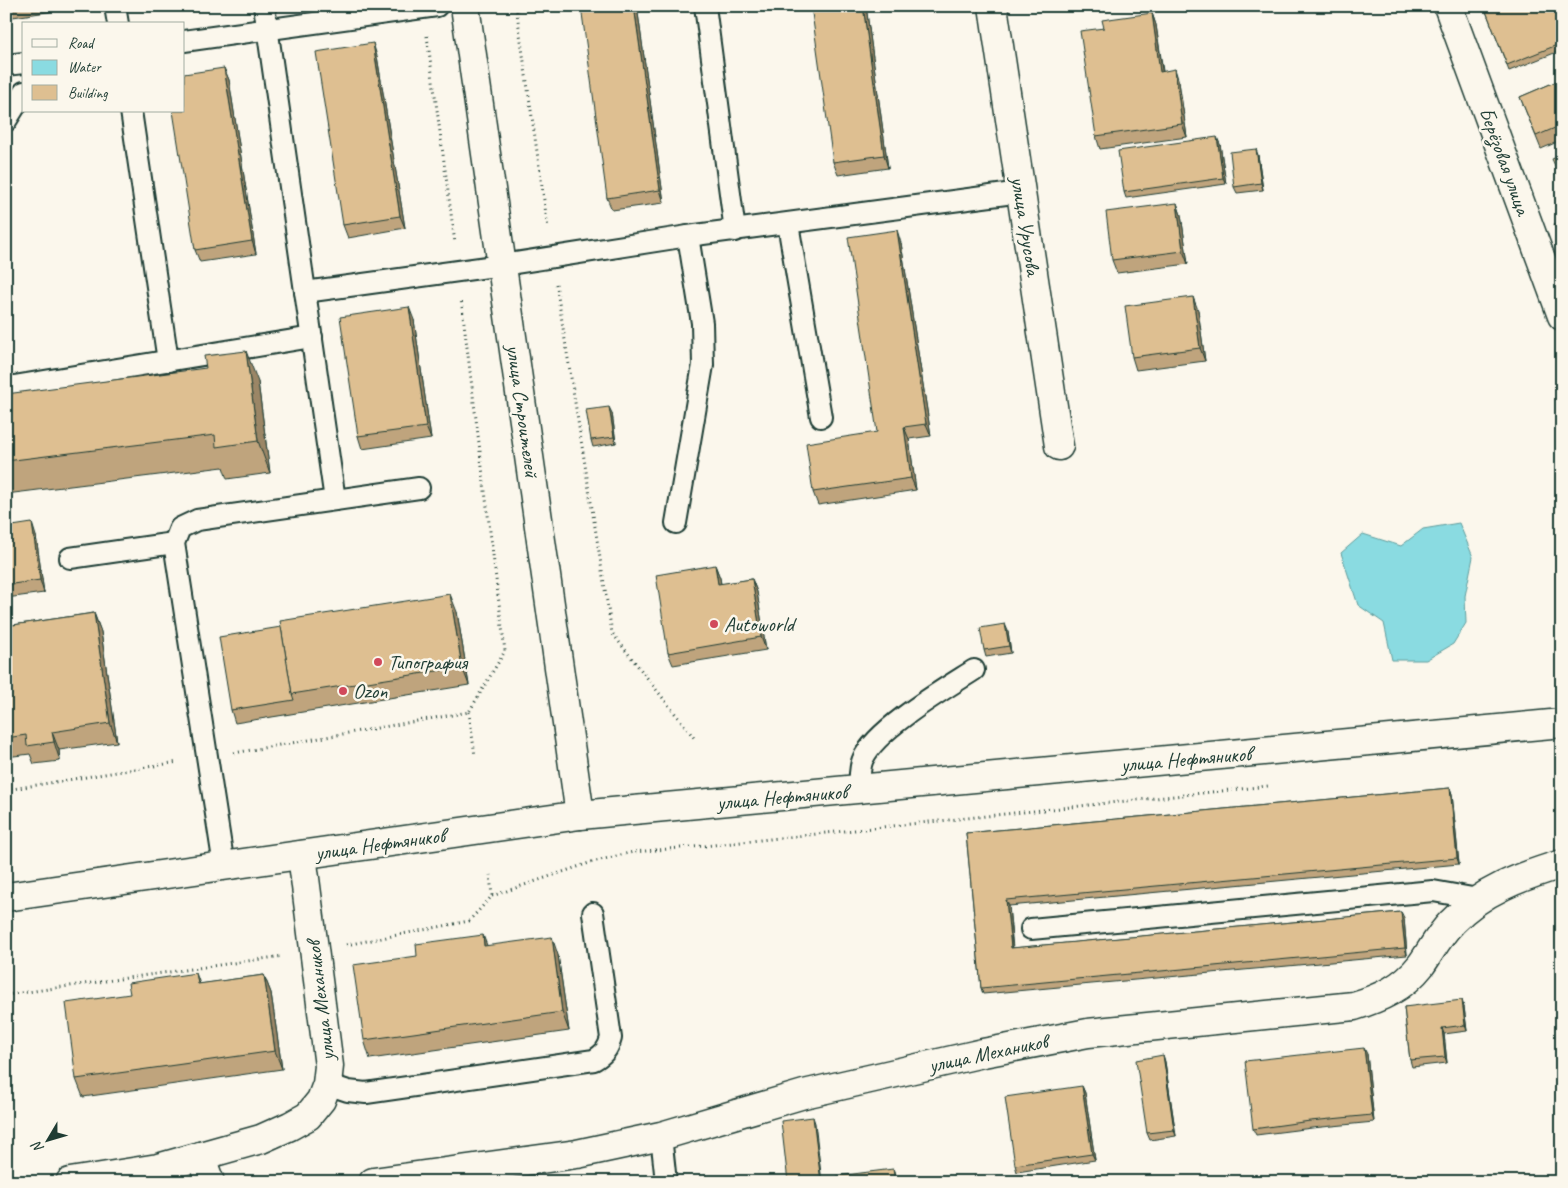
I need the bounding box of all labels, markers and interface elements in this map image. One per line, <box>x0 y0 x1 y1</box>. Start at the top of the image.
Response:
legend <box>22 22 185 112</box>
text: Road <box>68 34 95 53</box>
text: Water <box>68 58 102 77</box>
text: Building <box>68 84 108 103</box>
street label: Берёзовая улица <box>1473 104 1537 221</box>
street label: улица Урусова <box>1005 173 1047 280</box>
street label: улица Строителей <box>501 341 545 480</box>
place label: Autoworld <box>724 611 798 637</box>
marker: Autoworld <box>708 618 720 630</box>
place label: Типография <box>388 649 468 675</box>
marker: Типография <box>372 656 384 668</box>
place label: Ozon <box>353 678 388 704</box>
marker: Ozon <box>337 685 349 697</box>
street label: улица Нефтяников <box>1118 740 1257 778</box>
street label: улица Нефтяников <box>714 778 853 816</box>
street label: улица Нефтяников <box>311 821 451 866</box>
street label: улица Механиков <box>299 935 340 1064</box>
street label: улица Механиков <box>924 1027 1054 1079</box>
north arrow <box>22 1116 72 1166</box>
text: N <box>27 1137 48 1156</box>

